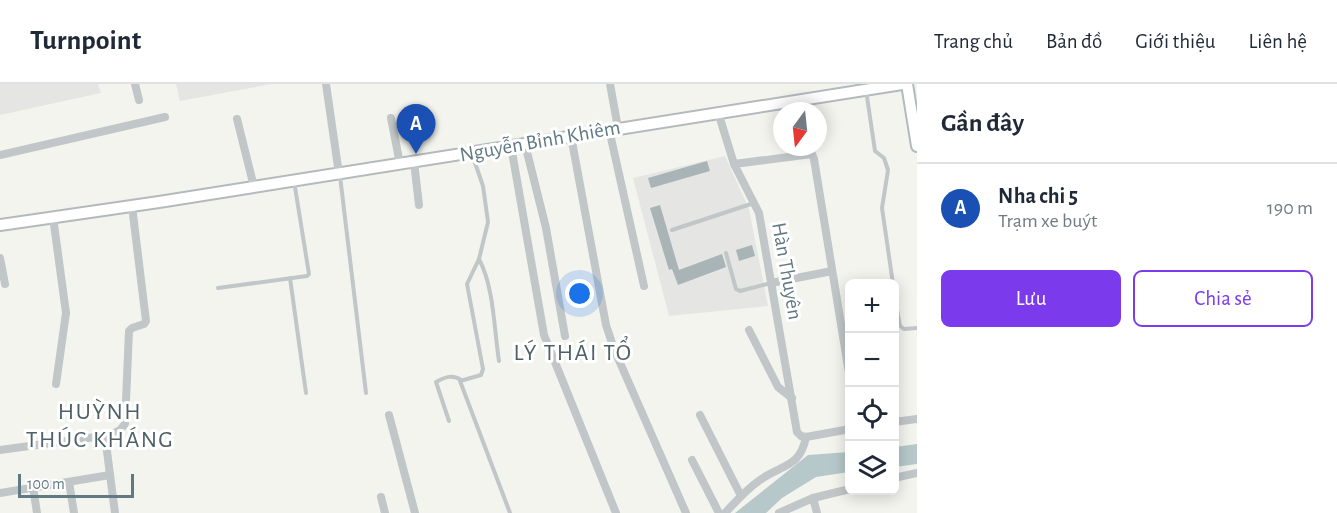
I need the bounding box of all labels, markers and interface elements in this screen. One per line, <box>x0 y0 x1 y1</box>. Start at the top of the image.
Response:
text: Turnpoint <box>30 27 141 55</box>
text: Trang chủ <box>934 31 1013 52</box>
text: Bản đồ <box>1046 31 1102 52</box>
text: Giới thiệu <box>1135 31 1216 52</box>
text: Liên hệ <box>1249 31 1307 52</box>
north arrow <box>773 102 827 156</box>
pin: A <box>396 104 436 154</box>
text: Gần đây <box>941 110 1024 136</box>
street label: Nguyễn Bỉnh Khiêm <box>458 116 622 165</box>
text: Nha chi 5 <box>998 185 1078 207</box>
text: A <box>955 198 967 218</box>
text: 190 m <box>1267 198 1313 218</box>
text: Trạm xe buýt <box>998 211 1097 231</box>
street label: Hàn Thuyên <box>768 221 806 321</box>
button: Lưu <box>941 270 1121 327</box>
button: Chia sẻ <box>1133 270 1313 327</box>
your location <box>565 279 594 308</box>
map controls <box>845 279 899 495</box>
button: + <box>845 279 899 333</box>
button: − <box>845 333 899 387</box>
district label: LÝ THÁI TỔ <box>514 336 632 365</box>
button: locate <box>845 387 899 441</box>
district label: HUỲNH THÚC KHÁNG <box>26 398 174 452</box>
button: layers <box>845 441 899 495</box>
scale bar <box>18 471 134 498</box>
text: 100 m <box>27 476 65 492</box>

